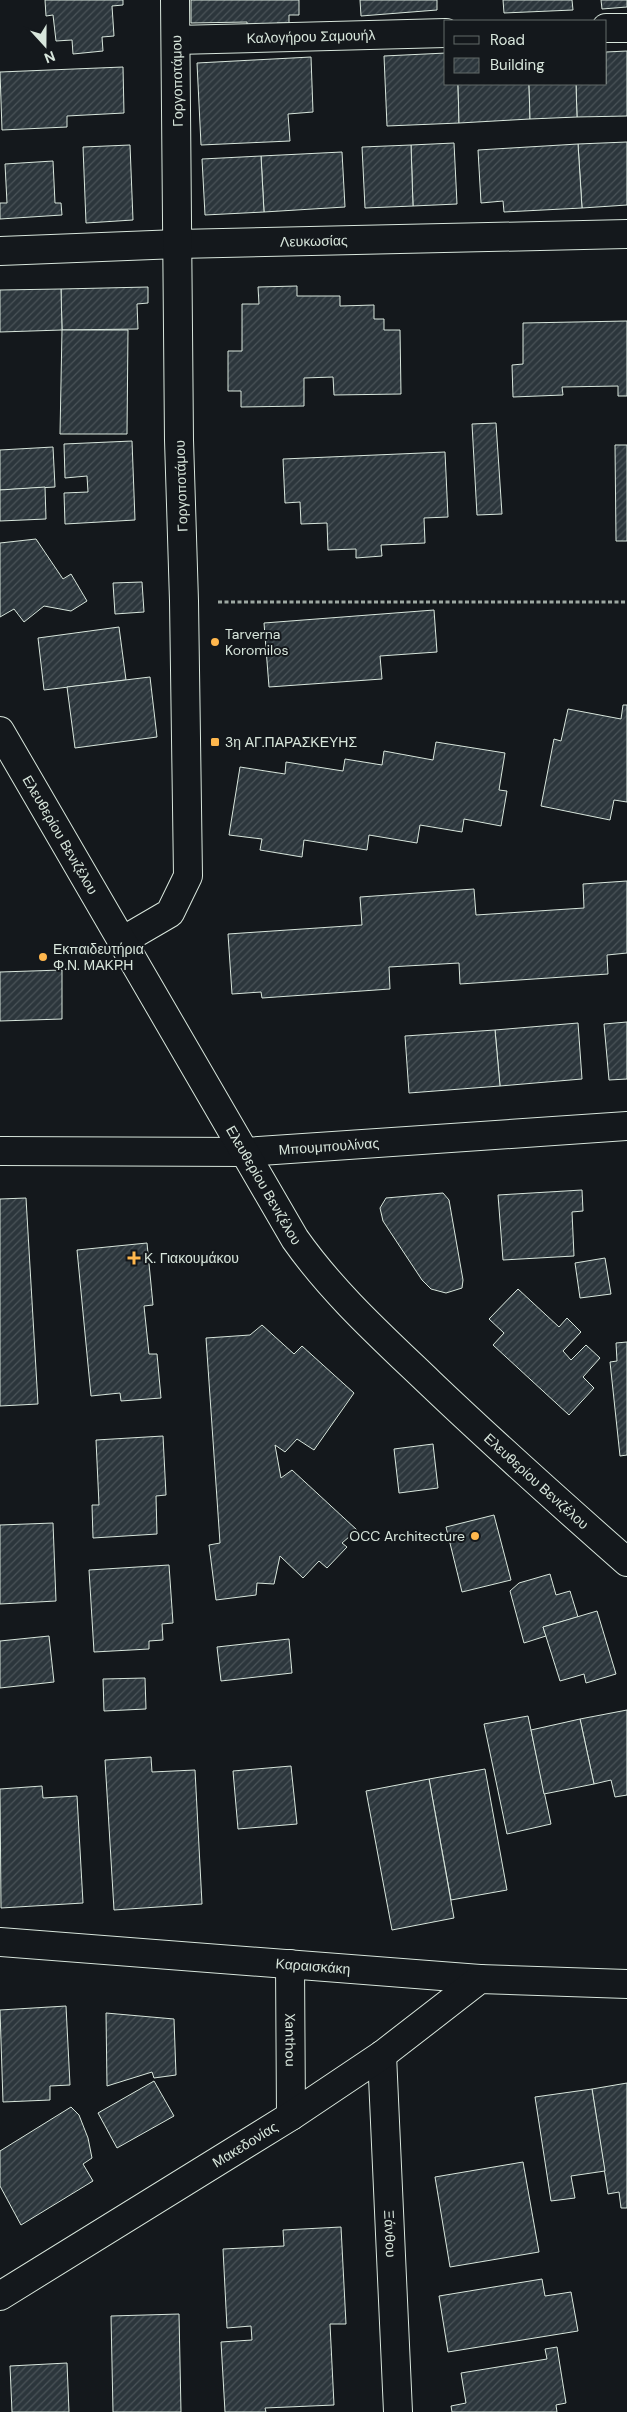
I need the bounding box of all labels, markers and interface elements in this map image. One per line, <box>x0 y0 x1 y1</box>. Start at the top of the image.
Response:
north arrow <box>20 20 70 70</box>
legend <box>444 20 607 85</box>
street label: Καλογήρου Σαμουήλ <box>246 26 376 47</box>
text: Road <box>490 30 525 50</box>
street label: Γοργοποτάμου <box>167 35 187 127</box>
text: N <box>42 47 58 67</box>
text: Building <box>490 55 545 75</box>
street label: Λευκωσίας <box>280 231 348 251</box>
street label: Γοργοποτάμου <box>170 440 192 532</box>
place label: Tarverna Koromilos <box>225 625 289 659</box>
marker: Tarverna Koromilos <box>209 636 221 648</box>
place label: 3η ΑΓ.ΠΑΡΑΣΚΕΥΗΣ <box>225 733 357 751</box>
marker: 3η ΑΓ.ΠΑΡΑΣΚΕΥΗΣ <box>209 736 221 748</box>
street label: Ελευθερίου Βενιζέλου <box>19 772 102 898</box>
place label: Εκπαιδευτήρια Φ.Ν. ΜΑΚΡΗ <box>53 940 144 974</box>
marker: Εκπαιδευτήρια Φ.Ν. ΜΑΚΡΗ <box>37 951 49 963</box>
street label: Ελευθερίου Βενιζέλου <box>222 1122 305 1248</box>
street label: Μπουμπουλίνας <box>278 1134 380 1159</box>
place label: Κ. Γιακουμάκου <box>144 1249 239 1267</box>
marker: Κ. Γιακουμάκου <box>128 1252 140 1264</box>
street label: Ελευθερίου Βενιζέλου <box>480 1429 593 1533</box>
place label: OCC Architecture <box>349 1527 465 1545</box>
marker: OCC Architecture <box>469 1530 481 1542</box>
street label: Καραισκάκη <box>275 1954 351 1978</box>
street label: Xanthou <box>281 2013 300 2067</box>
street label: Μακεδονίας <box>209 2117 281 2172</box>
street label: Ξάνθου <box>380 2210 400 2258</box>

